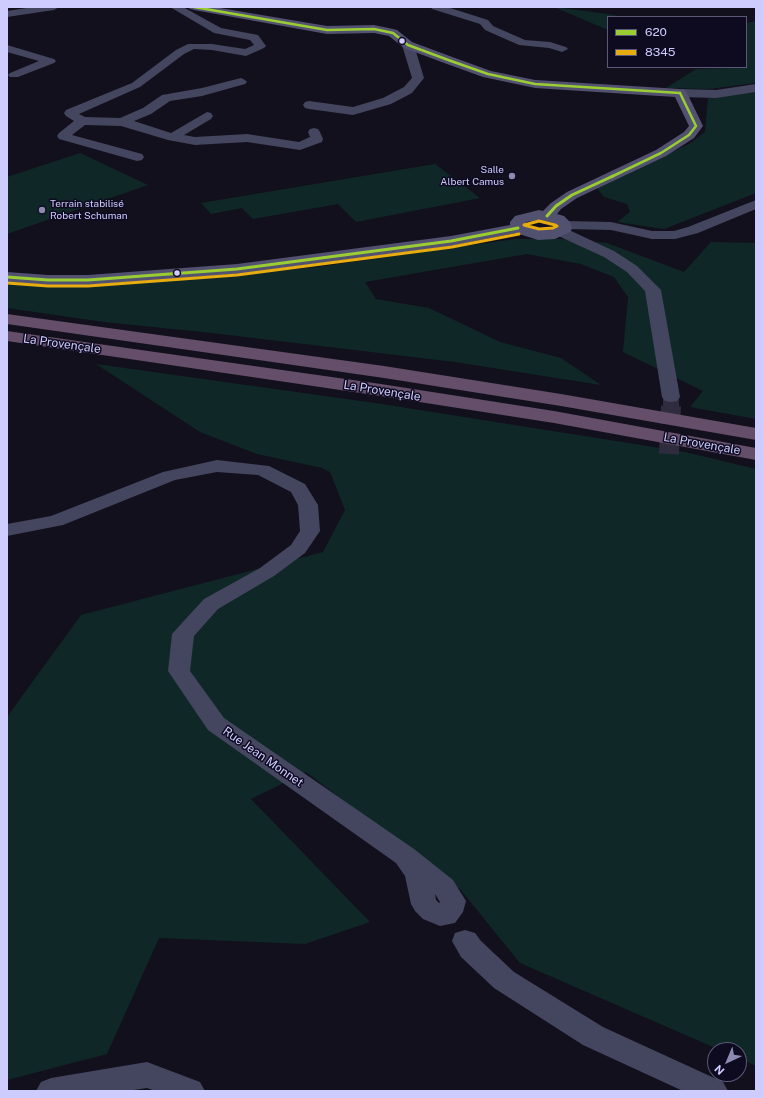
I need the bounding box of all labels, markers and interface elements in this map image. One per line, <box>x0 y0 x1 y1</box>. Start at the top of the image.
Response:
legend <box>607 16 747 68</box>
text: 620 <box>645 25 667 39</box>
unlabelled marker <box>397 36 407 46</box>
text: 8345 <box>645 45 675 59</box>
place label: Salle Albert Camus <box>440 164 504 188</box>
marker: Salle Albert Camus <box>507 171 517 181</box>
place label: Terrain stabilisé Robert Schuman <box>50 198 128 222</box>
marker: Terrain stabilisé Robert Schuman <box>37 205 47 215</box>
unlabelled marker <box>172 268 182 278</box>
street label: La Provençale <box>22 331 102 357</box>
street label: La Provençale <box>342 378 422 404</box>
street label: La Provençale <box>662 430 742 458</box>
street label: Rue Jean Monnet <box>220 724 306 790</box>
north arrow <box>707 1042 747 1082</box>
text: N <box>712 1063 727 1077</box>

